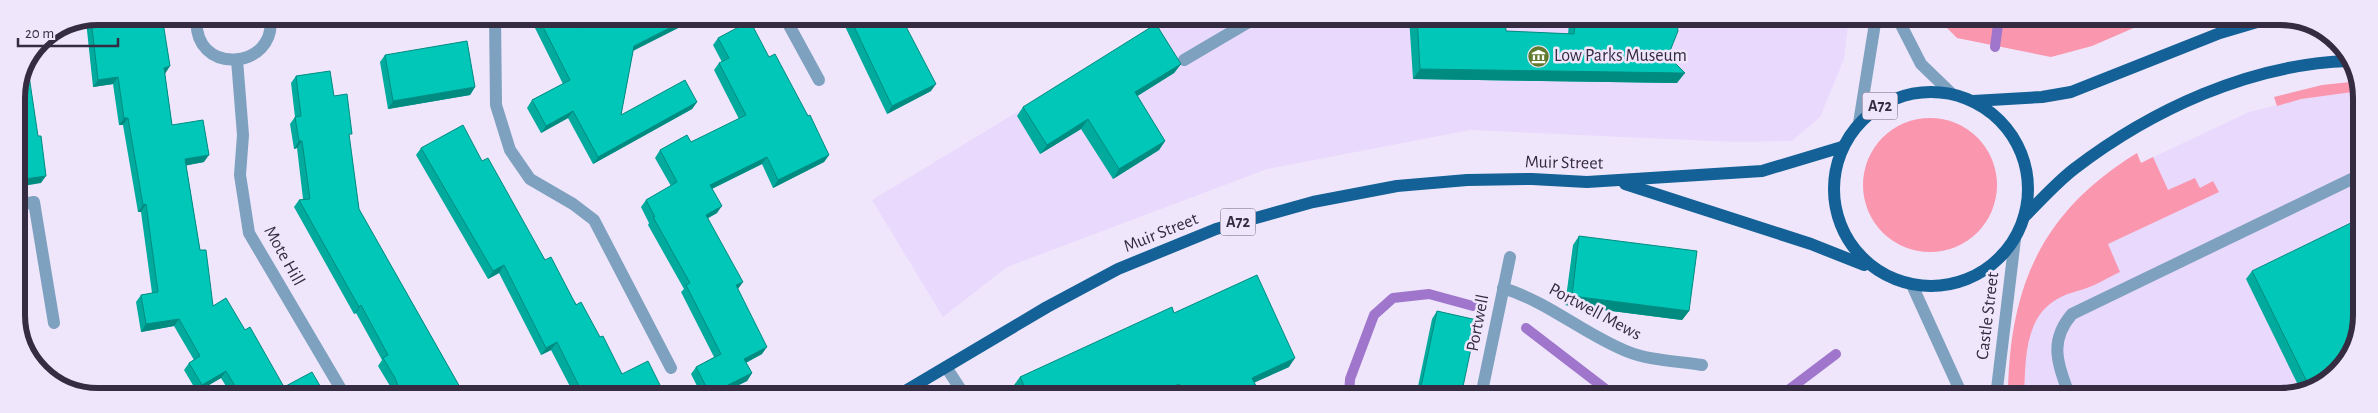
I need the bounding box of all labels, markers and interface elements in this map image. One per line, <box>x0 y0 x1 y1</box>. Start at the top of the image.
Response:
scale bar <box>18 15 118 47</box>
text: 20 m <box>25 26 54 41</box>
museum icon: Low Parks Museum <box>1526 44 1550 68</box>
place label: Low Parks Museum <box>1554 47 1687 65</box>
road number: A72 <box>1862 92 1898 120</box>
street label: Muir Street <box>1525 153 1604 173</box>
road number: A72 <box>1220 208 1256 236</box>
street label: Muir Street <box>1121 210 1201 256</box>
street label: Mote Hill <box>260 223 308 289</box>
street label: Castle Street <box>1974 271 2002 361</box>
street label: Portwell Mews <box>1546 280 1644 344</box>
street label: Portwell <box>1464 293 1492 353</box>

